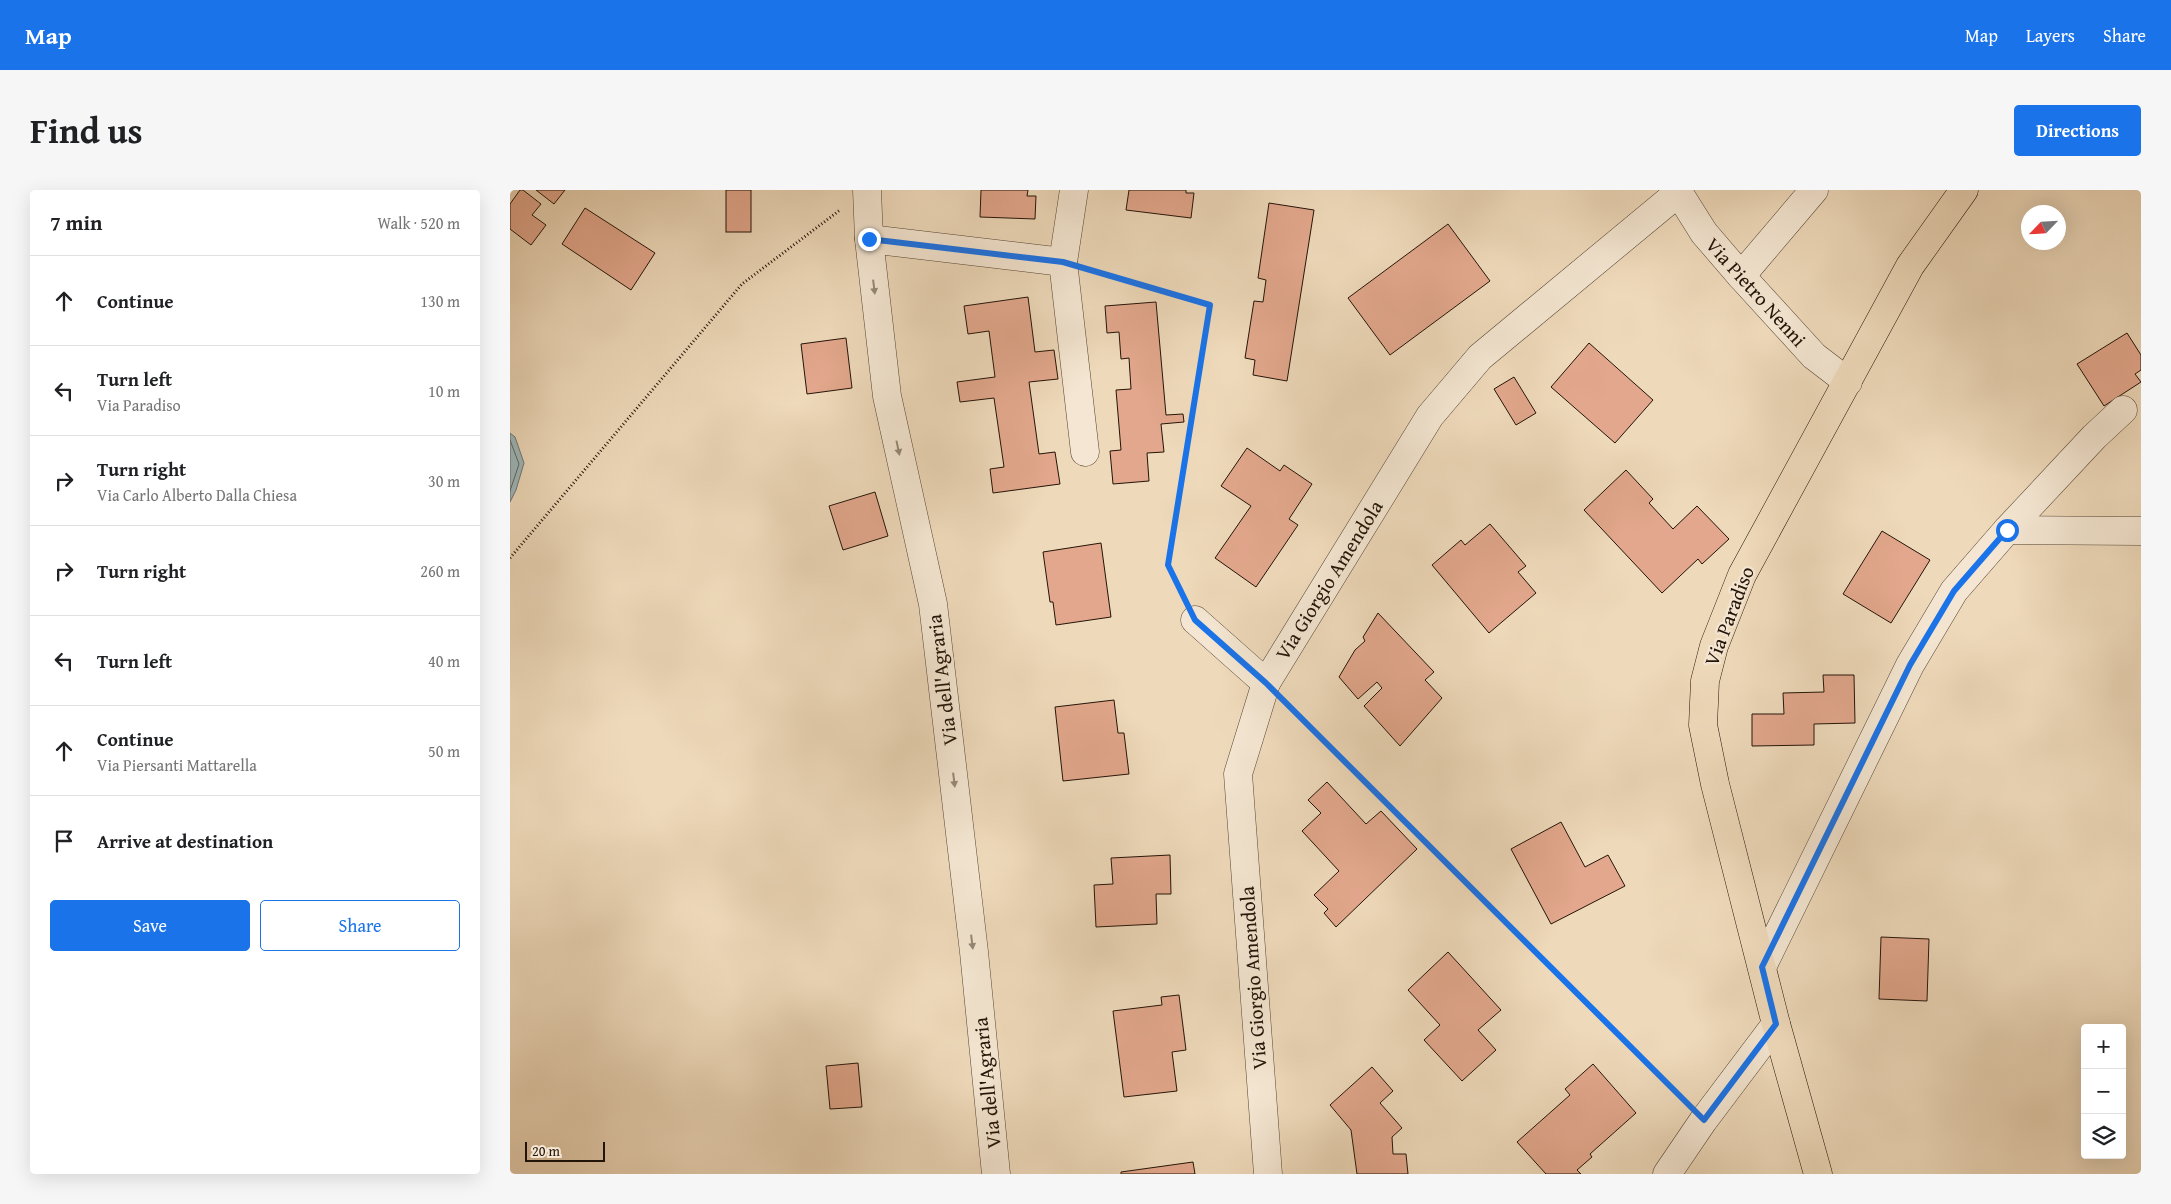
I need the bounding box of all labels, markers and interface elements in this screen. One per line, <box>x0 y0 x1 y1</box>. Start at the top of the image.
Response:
text: Map <box>25 18 72 53</box>
text: Map <box>1965 22 1998 49</box>
text: Layers <box>2026 22 2075 49</box>
text: Share <box>2103 22 2146 49</box>
text: Find us <box>30 105 143 156</box>
button: Directions <box>2014 105 2141 156</box>
north arrow <box>2021 205 2066 250</box>
text: 7 min <box>50 207 102 238</box>
text: Walk · 520 m <box>377 211 460 235</box>
route end <box>858 228 881 251</box>
street label: Via Pietro Nenni <box>1699 231 1814 353</box>
one-way arrow <box>870 279 878 295</box>
icon: ahead <box>50 287 78 315</box>
text: Continue <box>97 287 174 315</box>
text: 130 m <box>420 289 460 313</box>
text: Turn left <box>97 365 172 393</box>
icon: left <box>50 377 78 405</box>
text: 10 m <box>428 379 460 403</box>
text: Via Paradiso <box>97 393 181 417</box>
one-way arrow <box>895 440 903 456</box>
text: Turn right <box>97 455 186 483</box>
icon: right <box>50 467 78 495</box>
text: 30 m <box>428 469 460 493</box>
text: Via Carlo Alberto Dalla Chiesa <box>97 483 297 507</box>
street label: Via Giorgio Amendola <box>1268 494 1390 665</box>
route start <box>1996 519 2019 542</box>
icon: right <box>50 557 78 585</box>
text: Turn right <box>97 557 186 585</box>
text: 260 m <box>420 559 460 583</box>
street label: Via Paradiso <box>1696 562 1761 670</box>
street label: Via dell'Agraria <box>919 612 964 747</box>
icon: left <box>50 647 78 675</box>
text: Turn left <box>97 647 172 675</box>
text: 40 m <box>428 649 460 673</box>
text: Continue <box>97 725 174 753</box>
icon: ahead <box>50 737 78 765</box>
text: 50 m <box>428 739 460 763</box>
text: Via Piersanti Mattarella <box>97 753 257 777</box>
one-way arrow <box>950 772 958 788</box>
icon: arrive <box>50 827 78 855</box>
text: Arrive at destination <box>97 827 273 855</box>
street label: Via Giorgio Amendola <box>1232 885 1273 1071</box>
button: Save <box>50 900 250 951</box>
button: Share <box>260 900 460 951</box>
one-way arrow <box>968 934 976 950</box>
street label: Via dell'Agraria <box>965 1015 1008 1150</box>
map controls <box>2081 1024 2126 1159</box>
button: + <box>2081 1024 2126 1069</box>
button: − <box>2081 1069 2126 1114</box>
button: layers <box>2081 1114 2126 1159</box>
scale bar <box>525 1139 605 1162</box>
text: 20 m <box>532 1141 560 1161</box>

